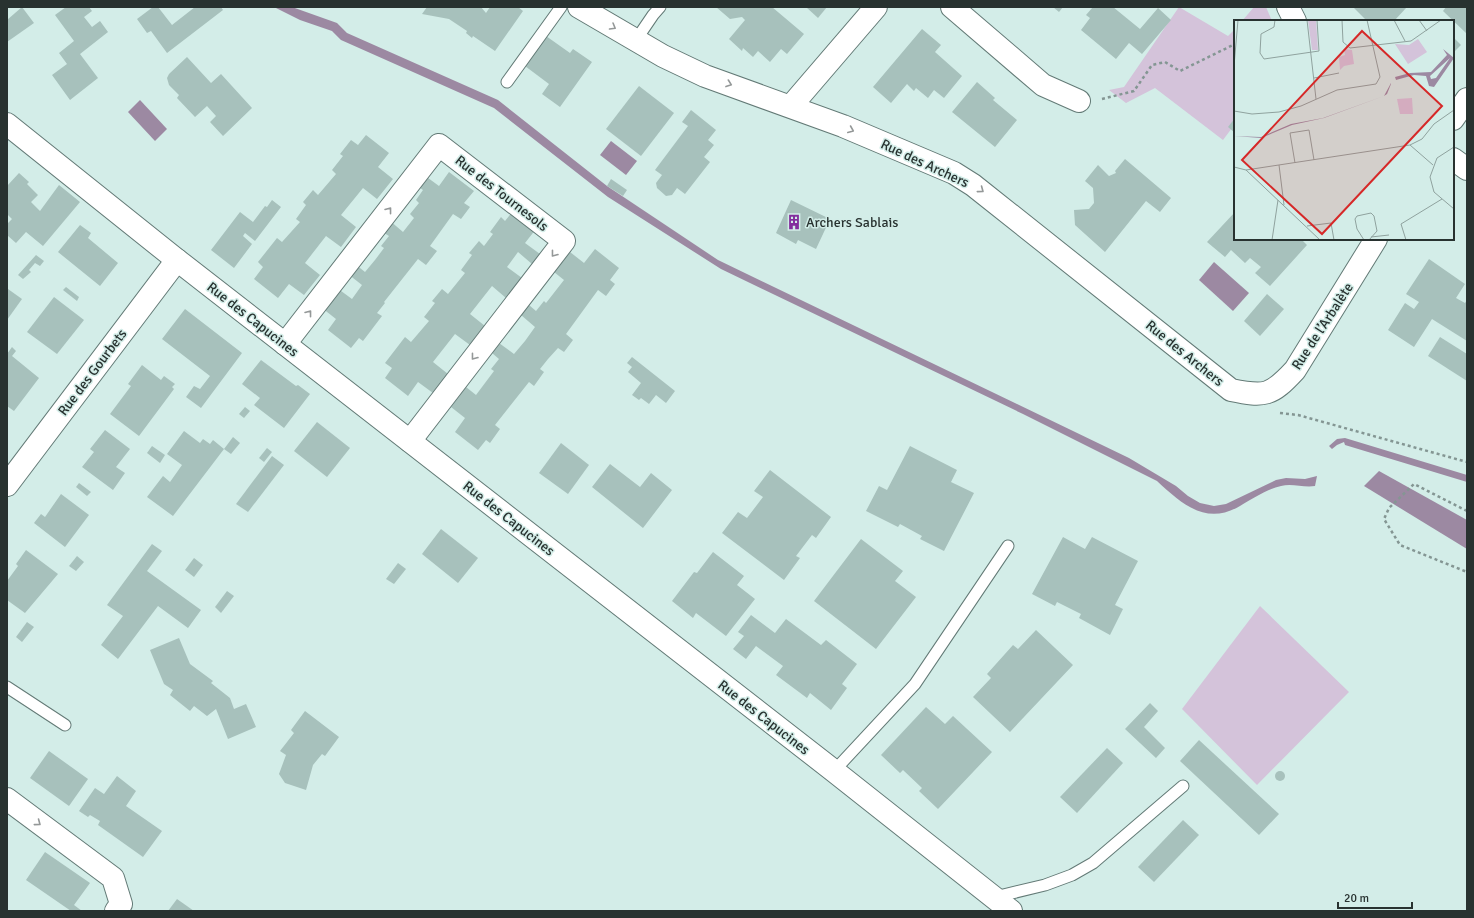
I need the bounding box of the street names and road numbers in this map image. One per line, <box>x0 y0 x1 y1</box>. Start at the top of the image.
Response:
street label: Rue des Archers <box>878 136 972 191</box>
street label: Rue des Tournesols <box>452 152 552 235</box>
street label: Rue des Capucines <box>204 278 302 360</box>
street label: Rue de l’Arbalète <box>1288 280 1357 373</box>
street label: Rue des Archers <box>1142 317 1227 390</box>
street label: Rue des Gourbets <box>54 326 130 419</box>
street label: Rue des Capucines <box>460 477 558 559</box>
street label: Rue des Capucines <box>715 676 813 758</box>

